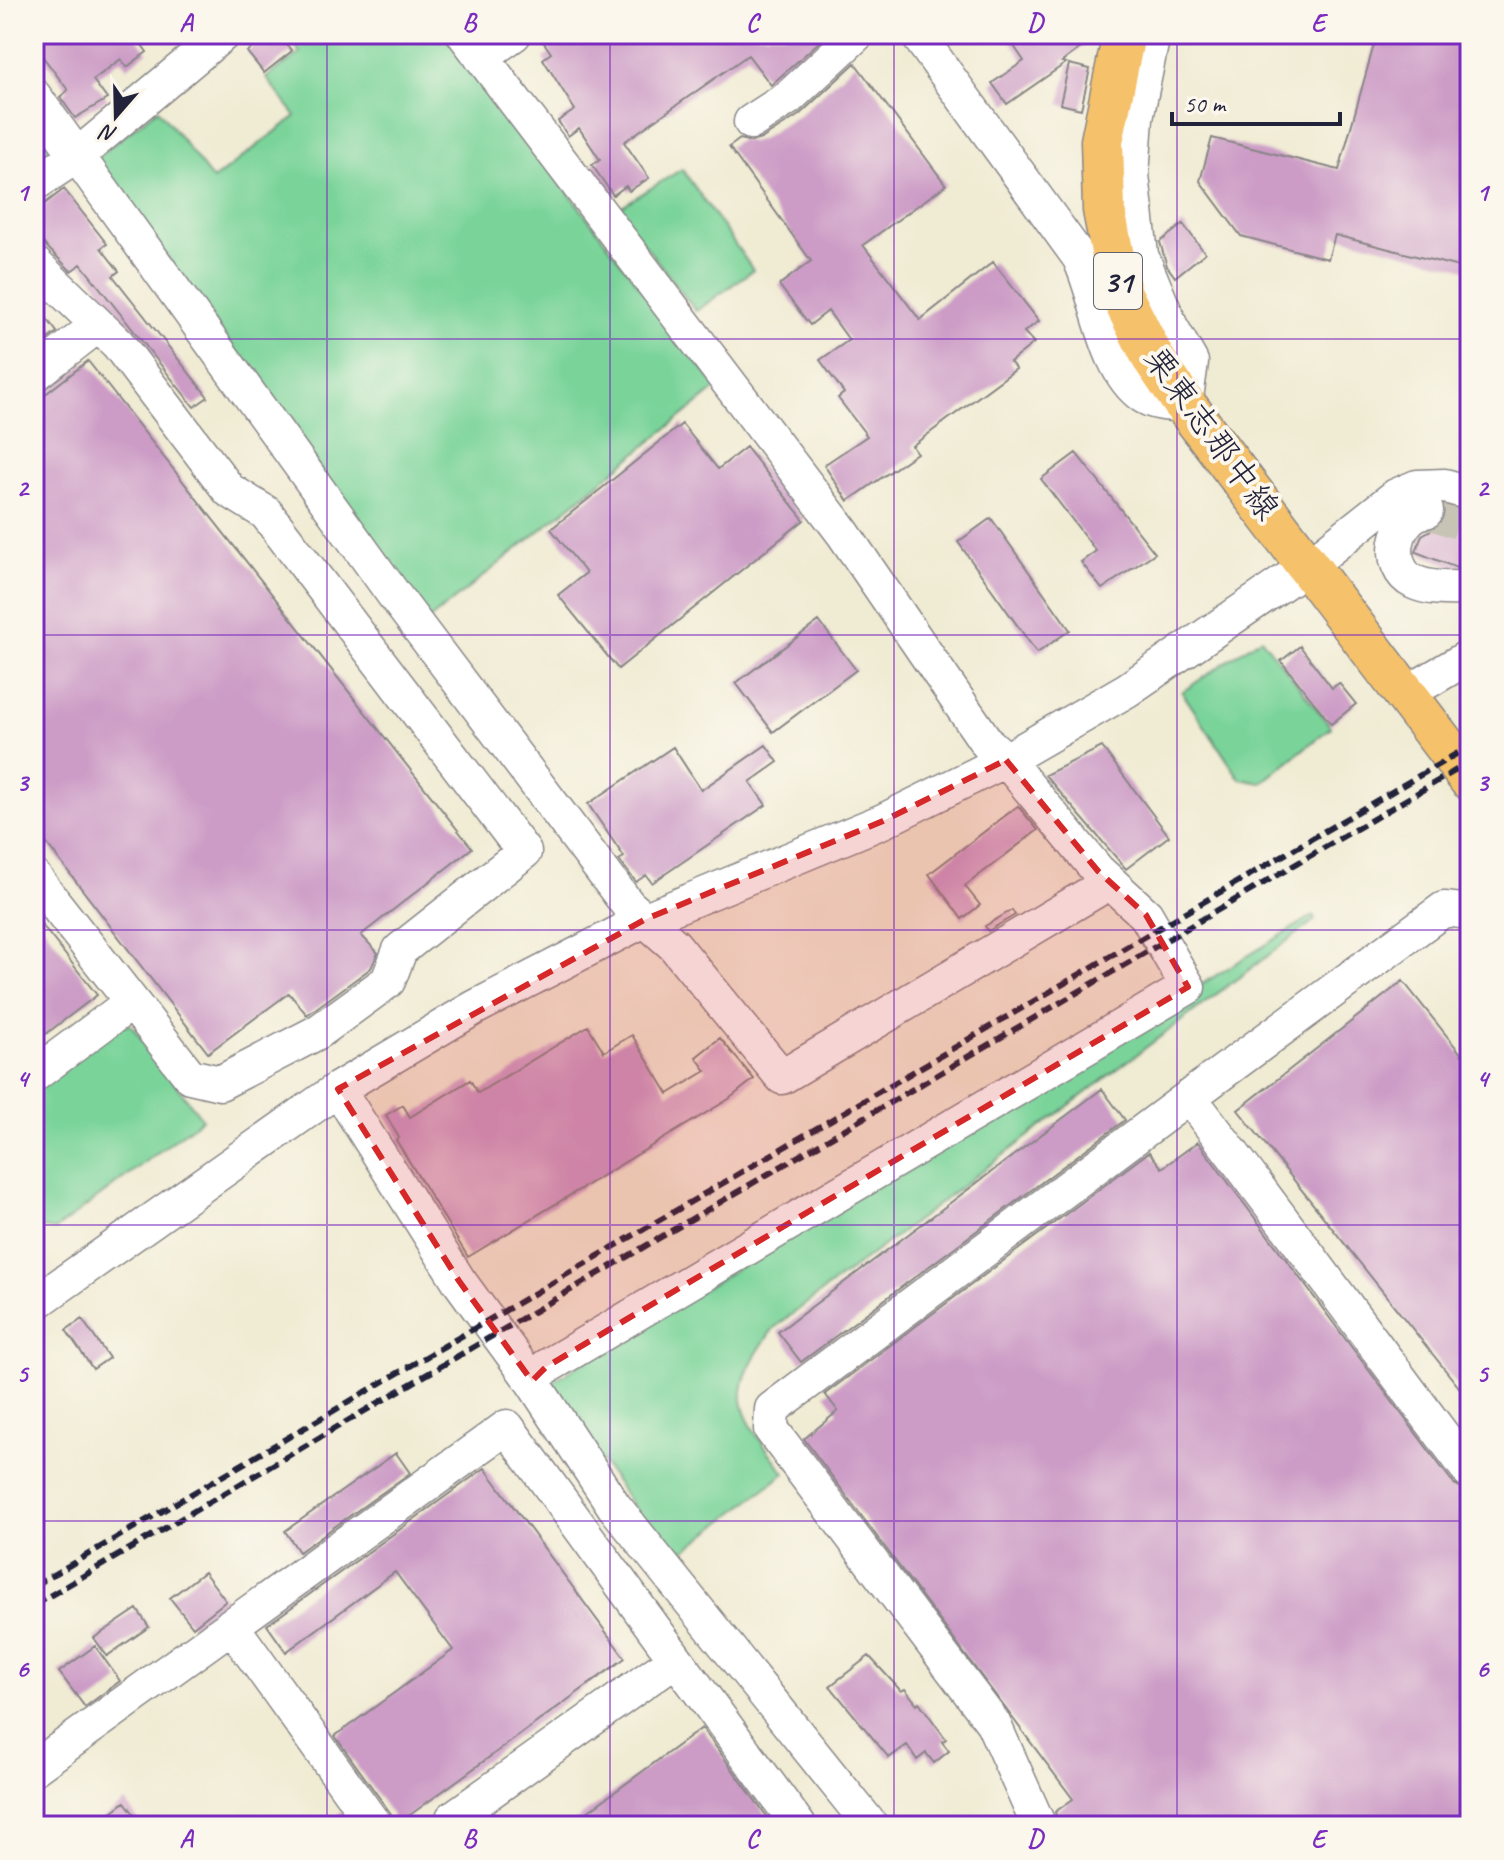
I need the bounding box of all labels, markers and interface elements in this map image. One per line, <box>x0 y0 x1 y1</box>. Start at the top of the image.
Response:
text: A <box>179 6 194 39</box>
text: B <box>462 6 478 39</box>
text: C <box>746 6 762 39</box>
text: D <box>1027 6 1045 39</box>
text: E <box>1311 6 1329 39</box>
north arrow <box>76 76 156 156</box>
scale bar <box>1172 76 1340 126</box>
text: 50 m <box>1184 89 1227 119</box>
text: N <box>95 117 121 149</box>
text: 1 <box>16 176 31 209</box>
text: 1 <box>1476 176 1491 209</box>
road number: 31 <box>1094 253 1142 309</box>
street label: 栗東志那中線 <box>1135 338 1289 528</box>
text: 2 <box>16 471 30 504</box>
text: 2 <box>1476 471 1490 504</box>
text: 3 <box>16 766 30 799</box>
text: 3 <box>1476 766 1490 799</box>
text: 4 <box>16 1062 31 1095</box>
text: 4 <box>1476 1062 1491 1095</box>
text: 5 <box>16 1357 30 1390</box>
text: 5 <box>1476 1357 1490 1390</box>
text: 6 <box>16 1652 30 1685</box>
text: 6 <box>1476 1652 1490 1685</box>
text: A <box>179 1822 194 1855</box>
text: B <box>462 1822 478 1855</box>
text: C <box>746 1822 762 1855</box>
text: D <box>1027 1822 1045 1855</box>
text: E <box>1311 1822 1329 1855</box>

